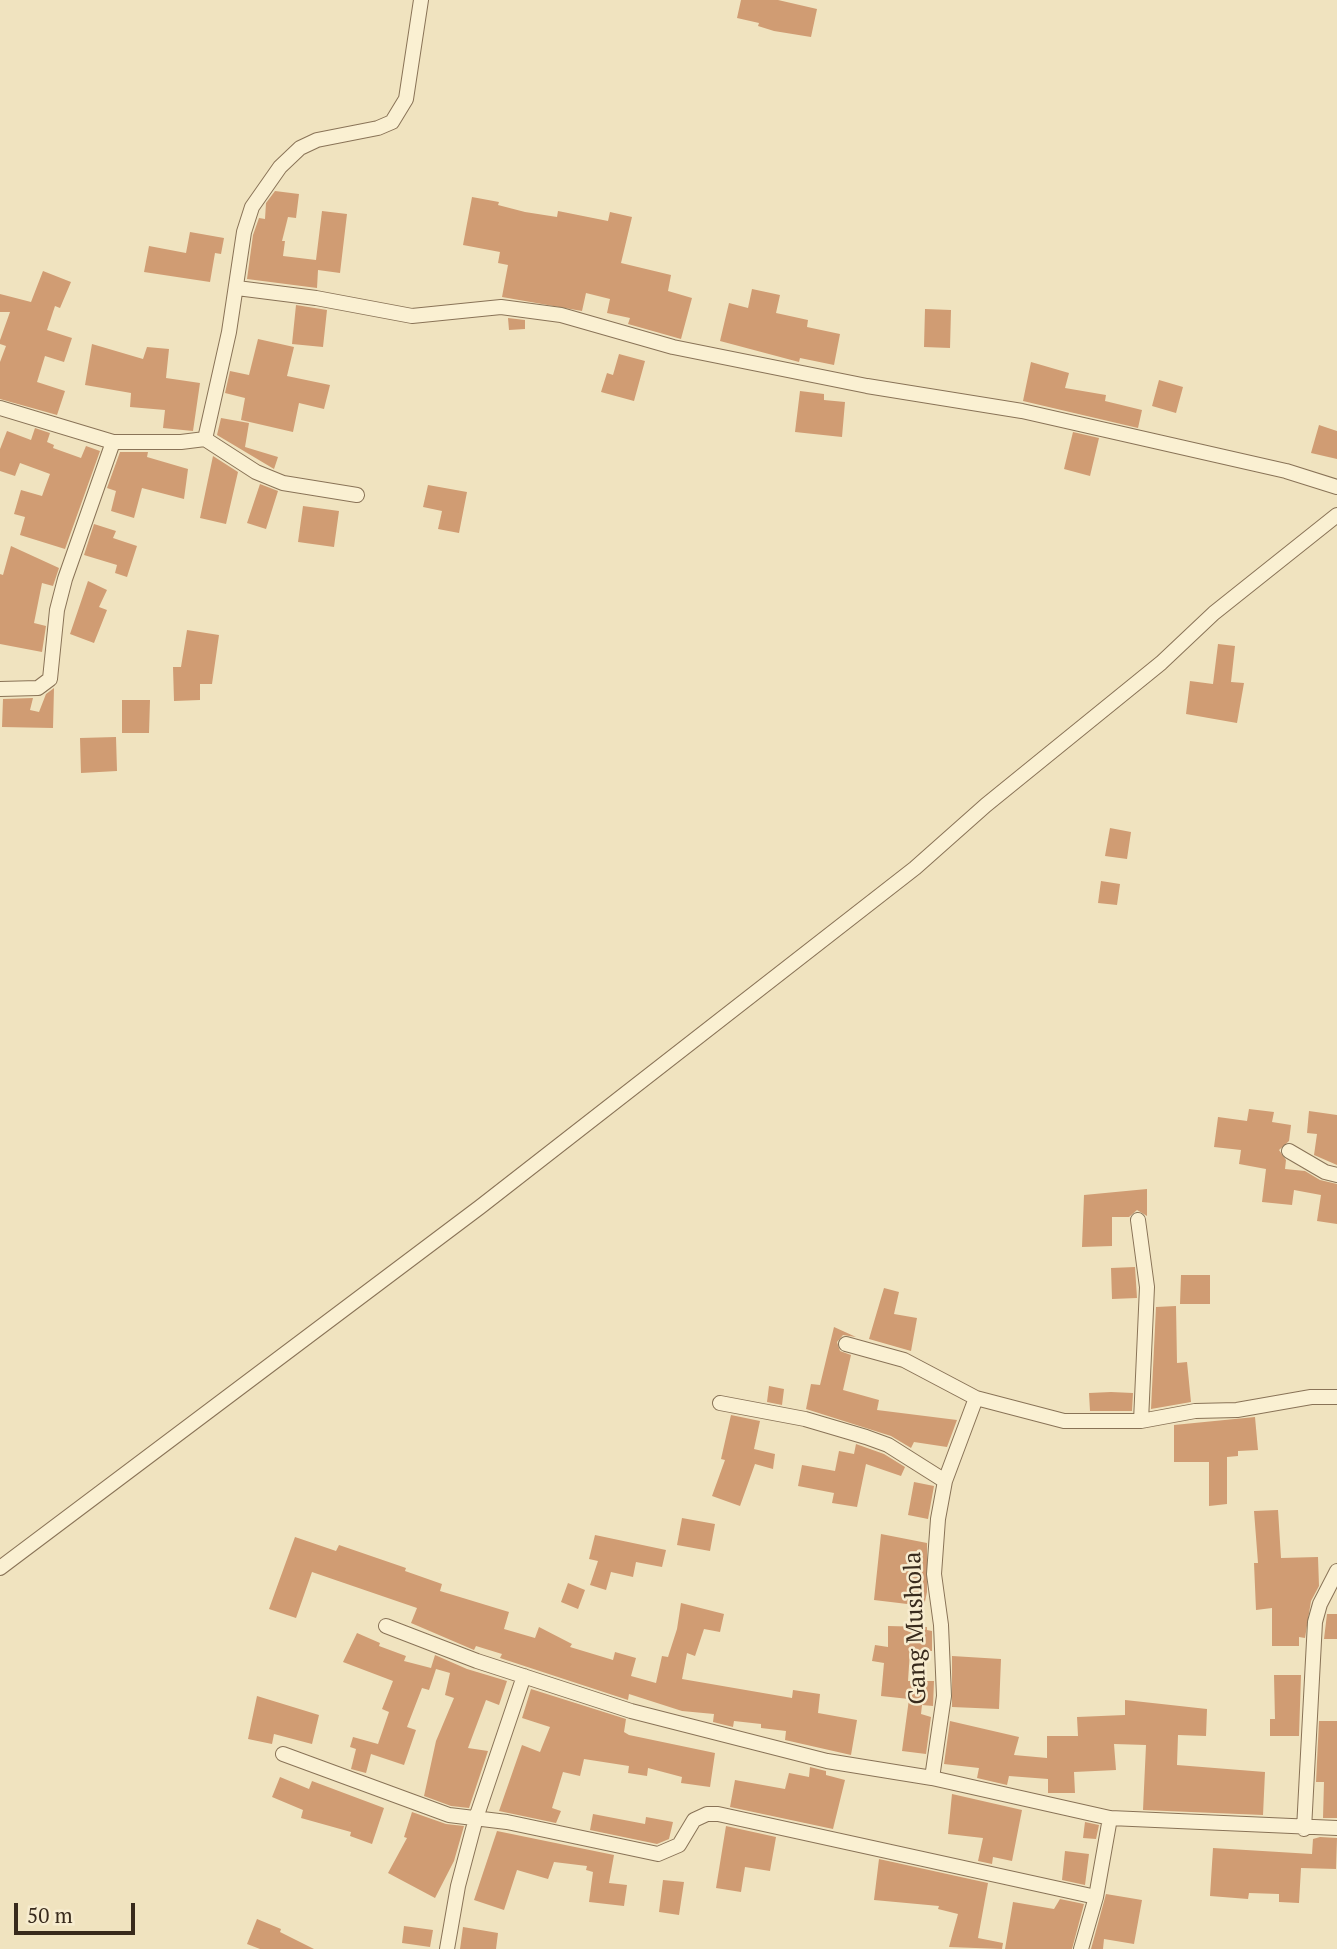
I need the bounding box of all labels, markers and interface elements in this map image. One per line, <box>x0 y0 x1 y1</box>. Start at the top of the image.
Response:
street label: Gang Mushola <box>899 1551 933 1705</box>
scale bar <box>18 1890 138 1934</box>
text: 50 m <box>27 1901 73 1929</box>

